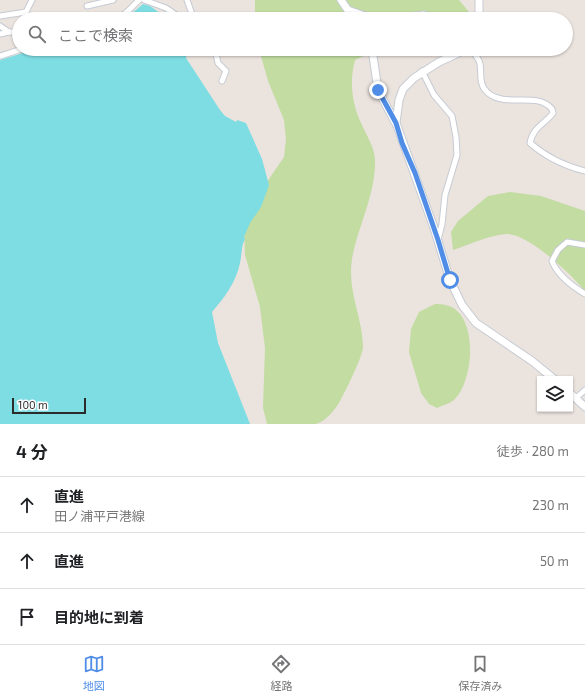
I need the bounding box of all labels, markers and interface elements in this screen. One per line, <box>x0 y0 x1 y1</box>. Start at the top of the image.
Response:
search box <box>12 12 573 56</box>
icon: search <box>26 23 48 45</box>
text: ここで検索 <box>58 26 133 44</box>
route end <box>369 81 387 99</box>
route start <box>441 271 459 289</box>
map controls <box>537 376 573 412</box>
button: layers <box>537 376 573 412</box>
scale bar <box>12 396 86 415</box>
text: 100 m <box>18 398 48 411</box>
text: 4 分 <box>16 441 48 461</box>
text: 徒歩 · 280 m <box>497 443 569 459</box>
text: 直進 <box>54 487 84 505</box>
icon: ahead <box>16 494 38 516</box>
text: 230 m <box>532 497 569 513</box>
text: 田ノ浦平戸港線 <box>54 508 145 524</box>
icon: ahead <box>16 550 38 572</box>
text: 直進 <box>54 552 84 570</box>
text: 50 m <box>540 553 569 569</box>
icon: arrive <box>16 606 38 628</box>
text: 目的地に到着 <box>54 608 144 626</box>
tab: 地図 <box>83 653 105 693</box>
tab: 経路 <box>270 653 292 693</box>
tab: 保存済み <box>458 653 502 693</box>

